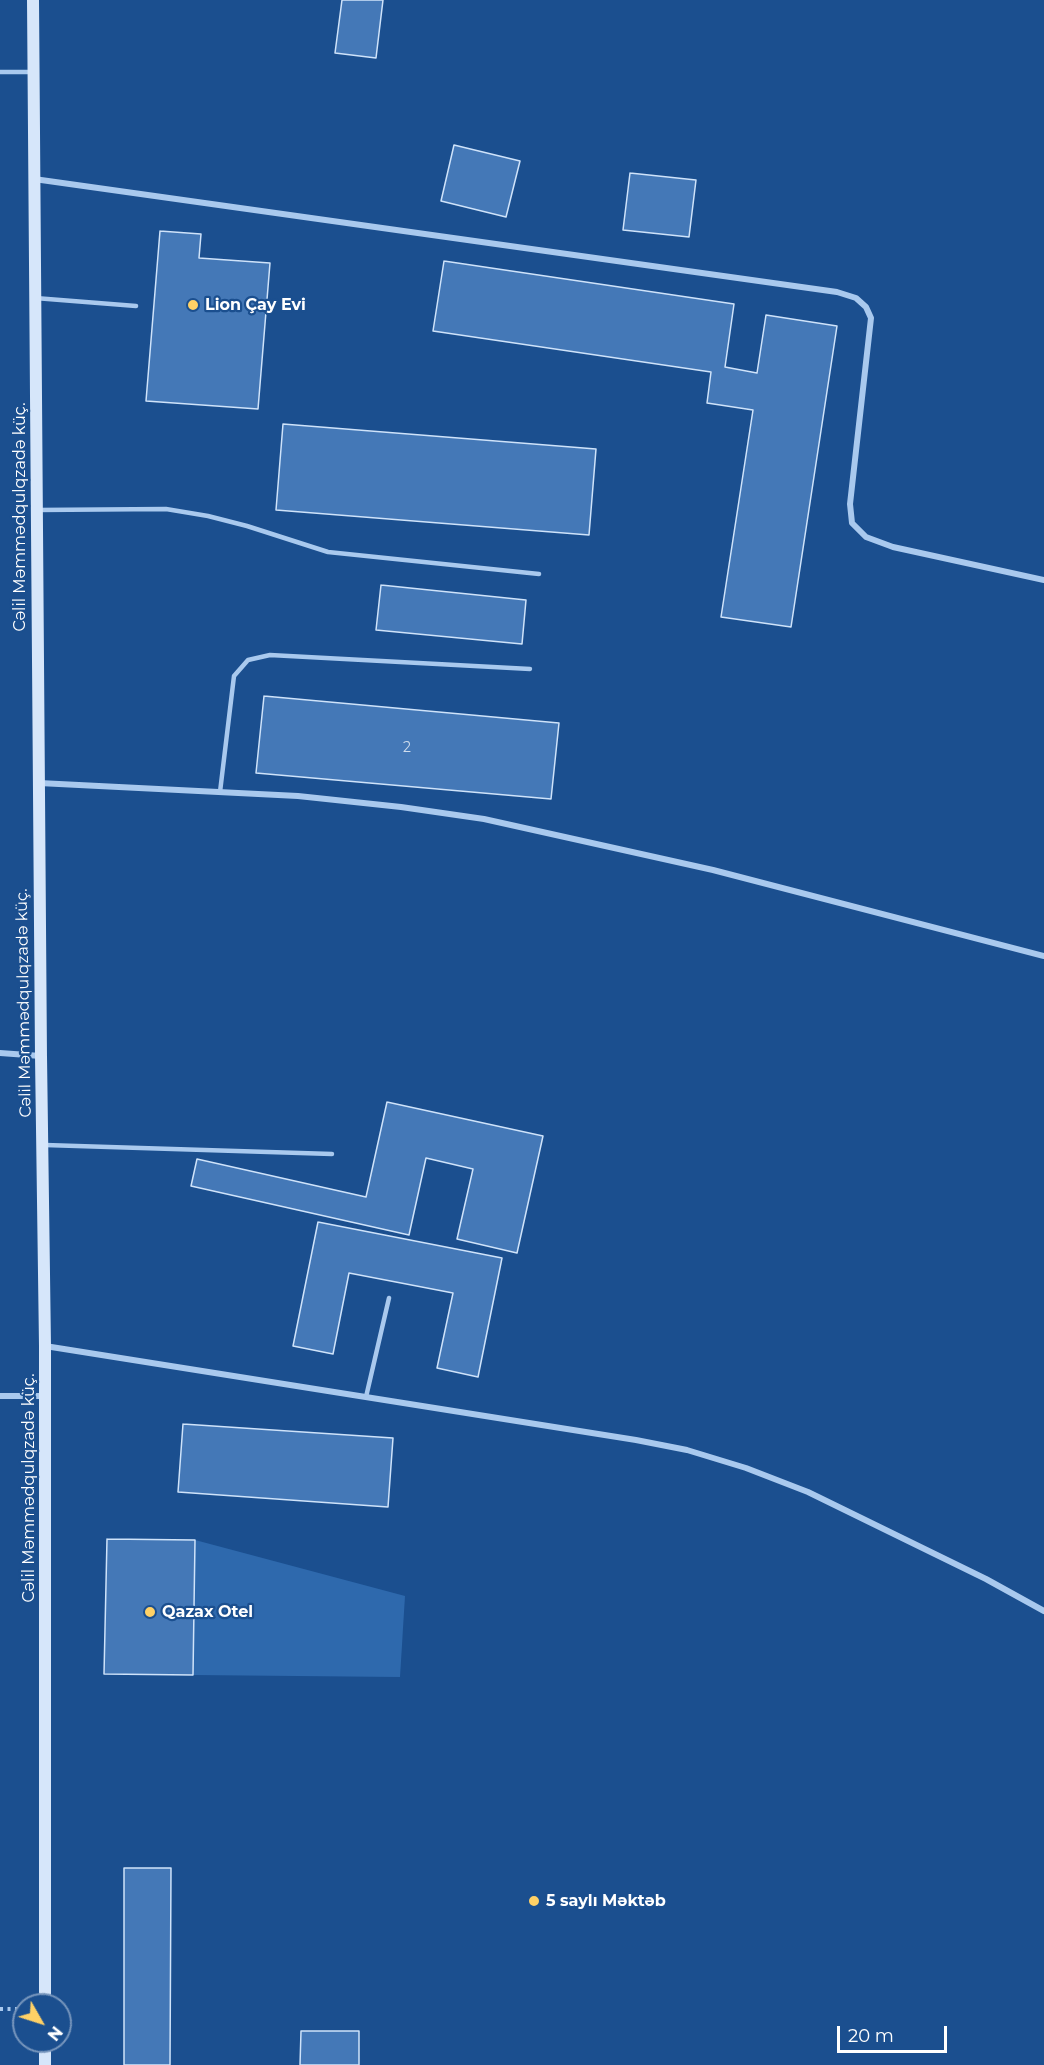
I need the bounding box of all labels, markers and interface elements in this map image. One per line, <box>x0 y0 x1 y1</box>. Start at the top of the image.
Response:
place label: Lion Çay Evi <box>205 295 306 315</box>
marker: Lion Çay Evi <box>186 298 200 312</box>
street label: Cəlil Məmmədqulqzadə küç. <box>10 402 30 632</box>
house number: 2 <box>403 740 411 756</box>
street label: Cəlil Məmmədqulqzadə küç. <box>12 888 36 1118</box>
street label: Cəlil Məmmədqulqzadə küç. <box>19 1373 39 1603</box>
place label: Qazax Otel <box>162 1602 253 1622</box>
marker: Qazax Otel <box>143 1605 157 1619</box>
place label: 5 saylı Məktəb <box>546 1891 666 1911</box>
marker: 5 saylı Məktəb <box>527 1894 541 1908</box>
north arrow <box>12 1993 72 2053</box>
scale bar <box>840 2014 950 2052</box>
text: N <box>43 2022 66 2044</box>
text: 20 m <box>848 2025 894 2047</box>

